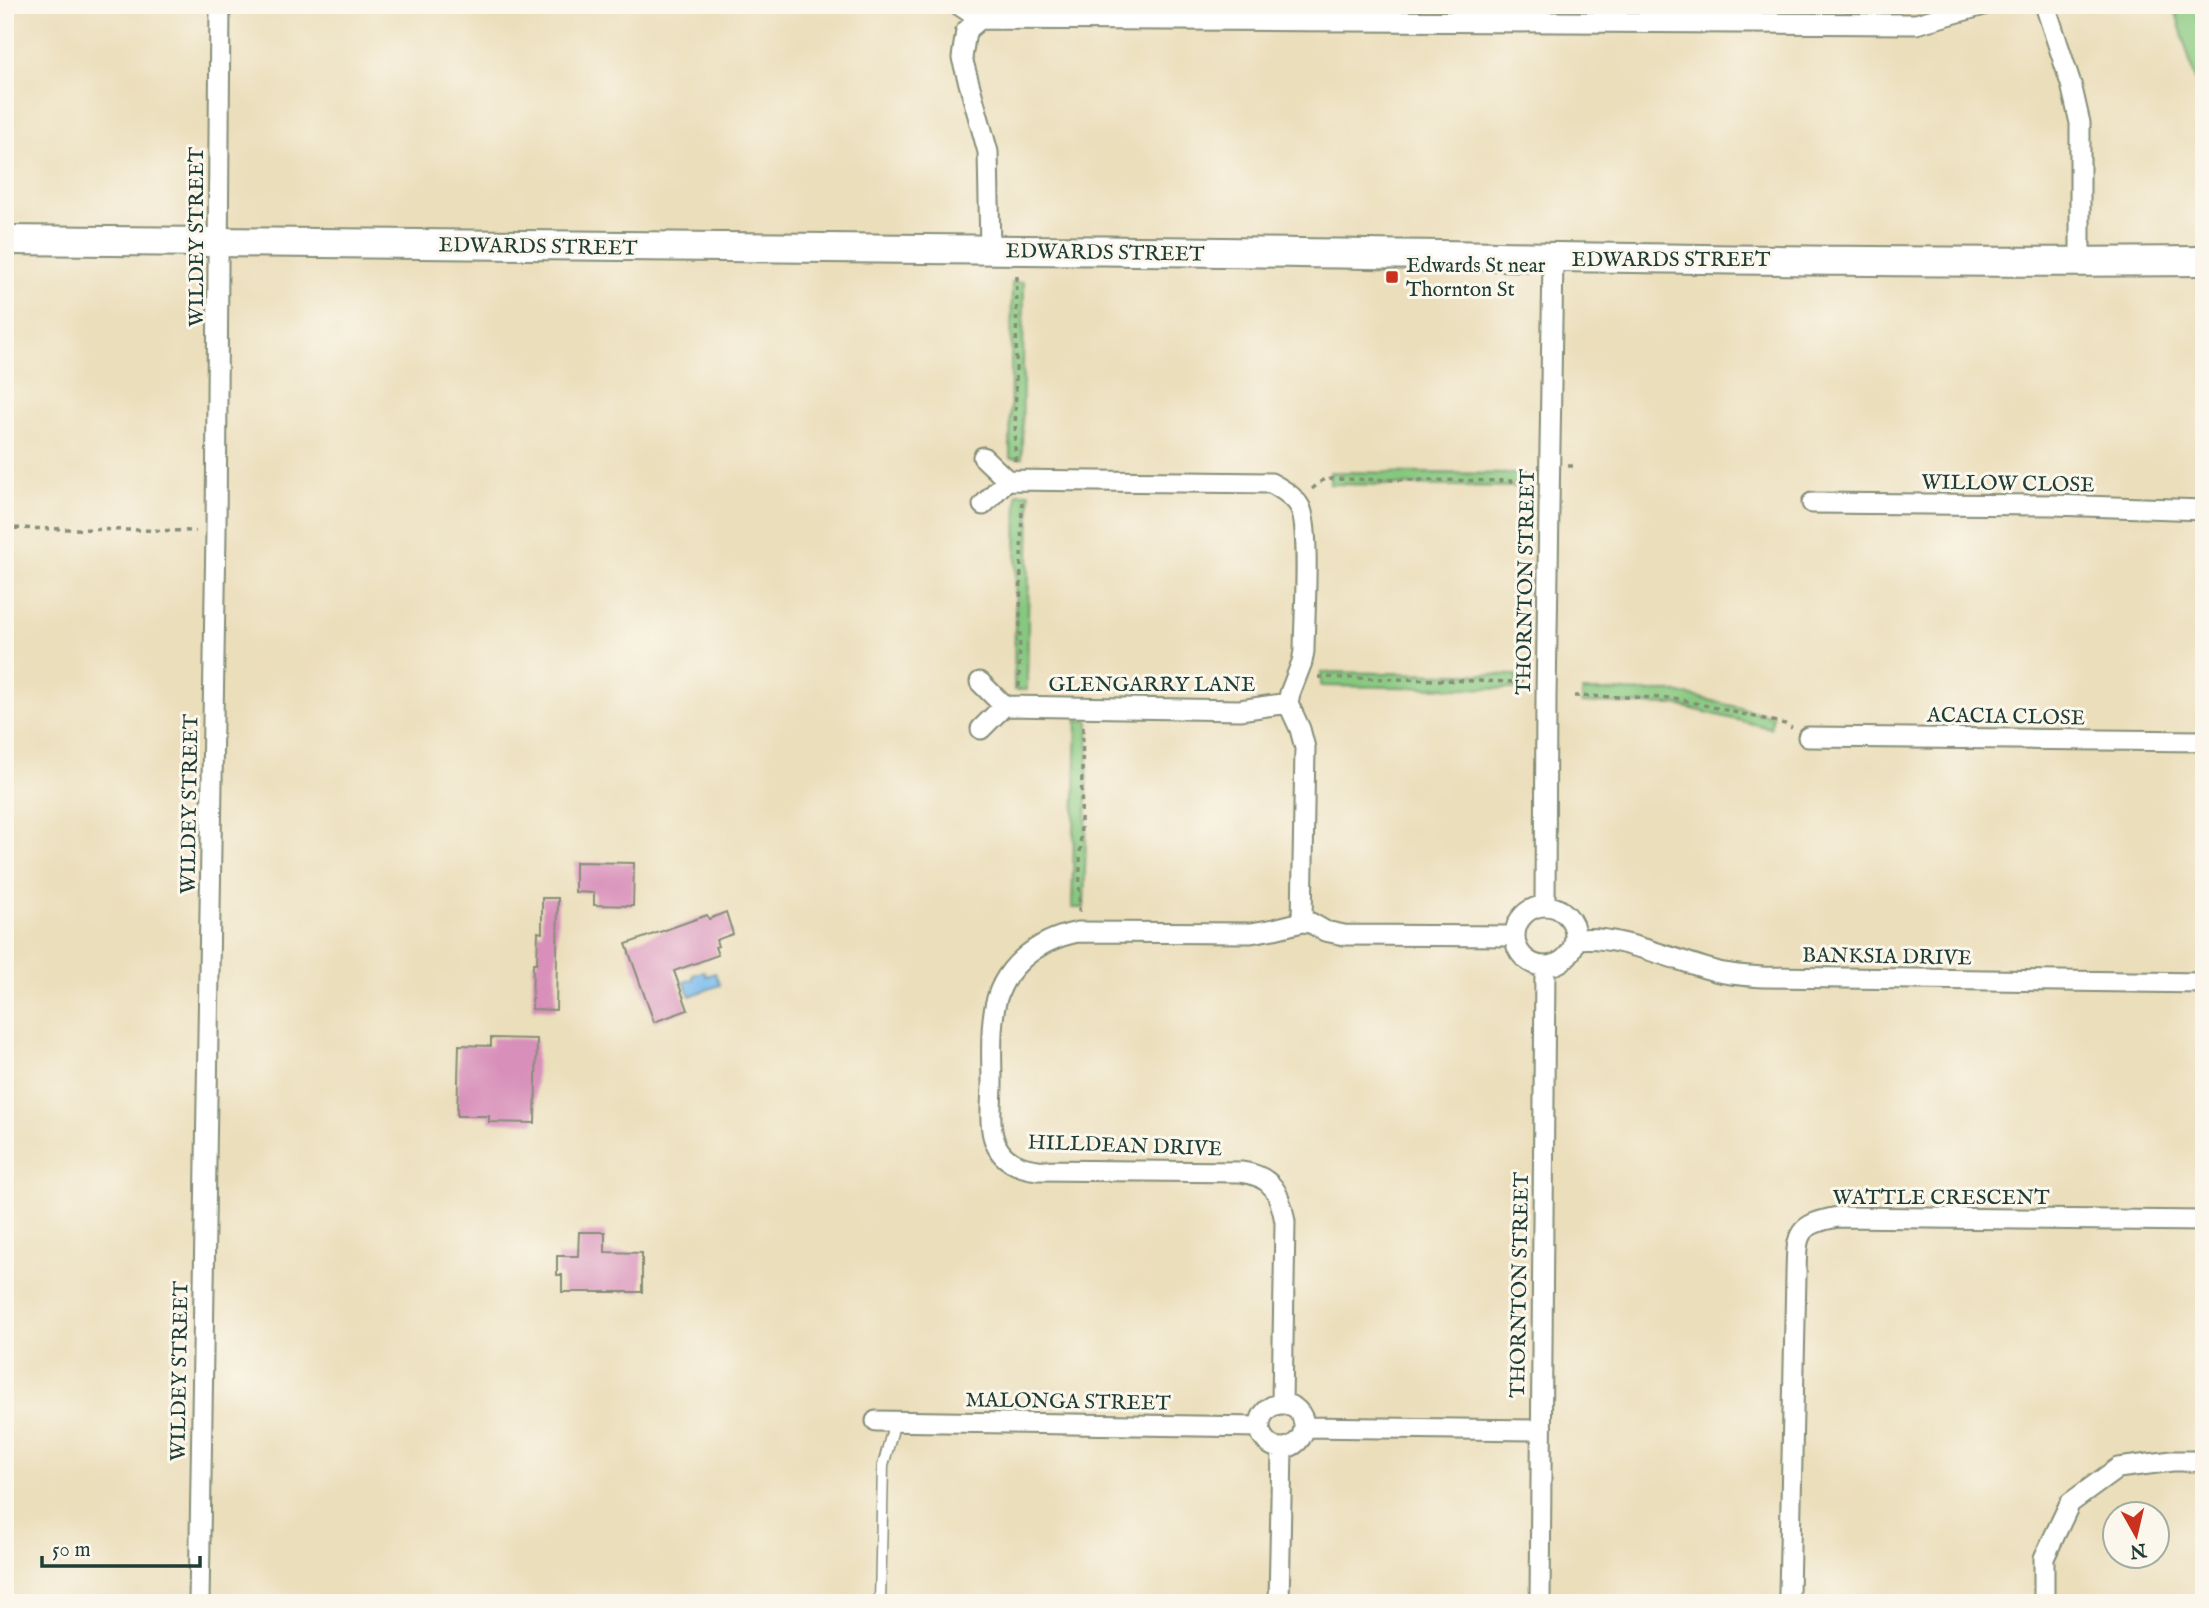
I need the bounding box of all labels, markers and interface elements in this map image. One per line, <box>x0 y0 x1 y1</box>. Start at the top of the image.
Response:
street label: WILDEY STREET <box>184 146 211 327</box>
street label: EDWARDS STREET <box>438 232 638 263</box>
street label: EDWARDS STREET <box>1005 238 1205 269</box>
street label: EDWARDS STREET <box>1572 247 1771 274</box>
place label: Edwards St near Thornton St <box>1406 253 1546 304</box>
marker: Edwards St near Thornton St <box>1384 269 1400 285</box>
street label: THORNTON STREET <box>1511 468 1542 695</box>
street label: WILLOW CLOSE <box>1921 469 2095 500</box>
street label: GLENGARRY LANE <box>1048 672 1256 699</box>
street label: ACACIA CLOSE <box>1926 703 2085 732</box>
street label: WILDEY STREET <box>175 713 206 894</box>
street label: BANKSIA DRIVE <box>1802 943 1972 972</box>
street label: HILLDEAN DRIVE <box>1027 1130 1223 1163</box>
street label: THORNTON STREET <box>1505 1171 1536 1398</box>
street label: WATTLE CRESCENT <box>1833 1185 2050 1212</box>
street label: WILDEY STREET <box>165 1280 196 1461</box>
street label: MALONGA STREET <box>965 1387 1172 1418</box>
north arrow <box>2100 1500 2170 1570</box>
scale bar <box>42 1524 200 1568</box>
text: 50 m <box>52 1537 91 1564</box>
text: N <box>2128 1537 2149 1563</box>

